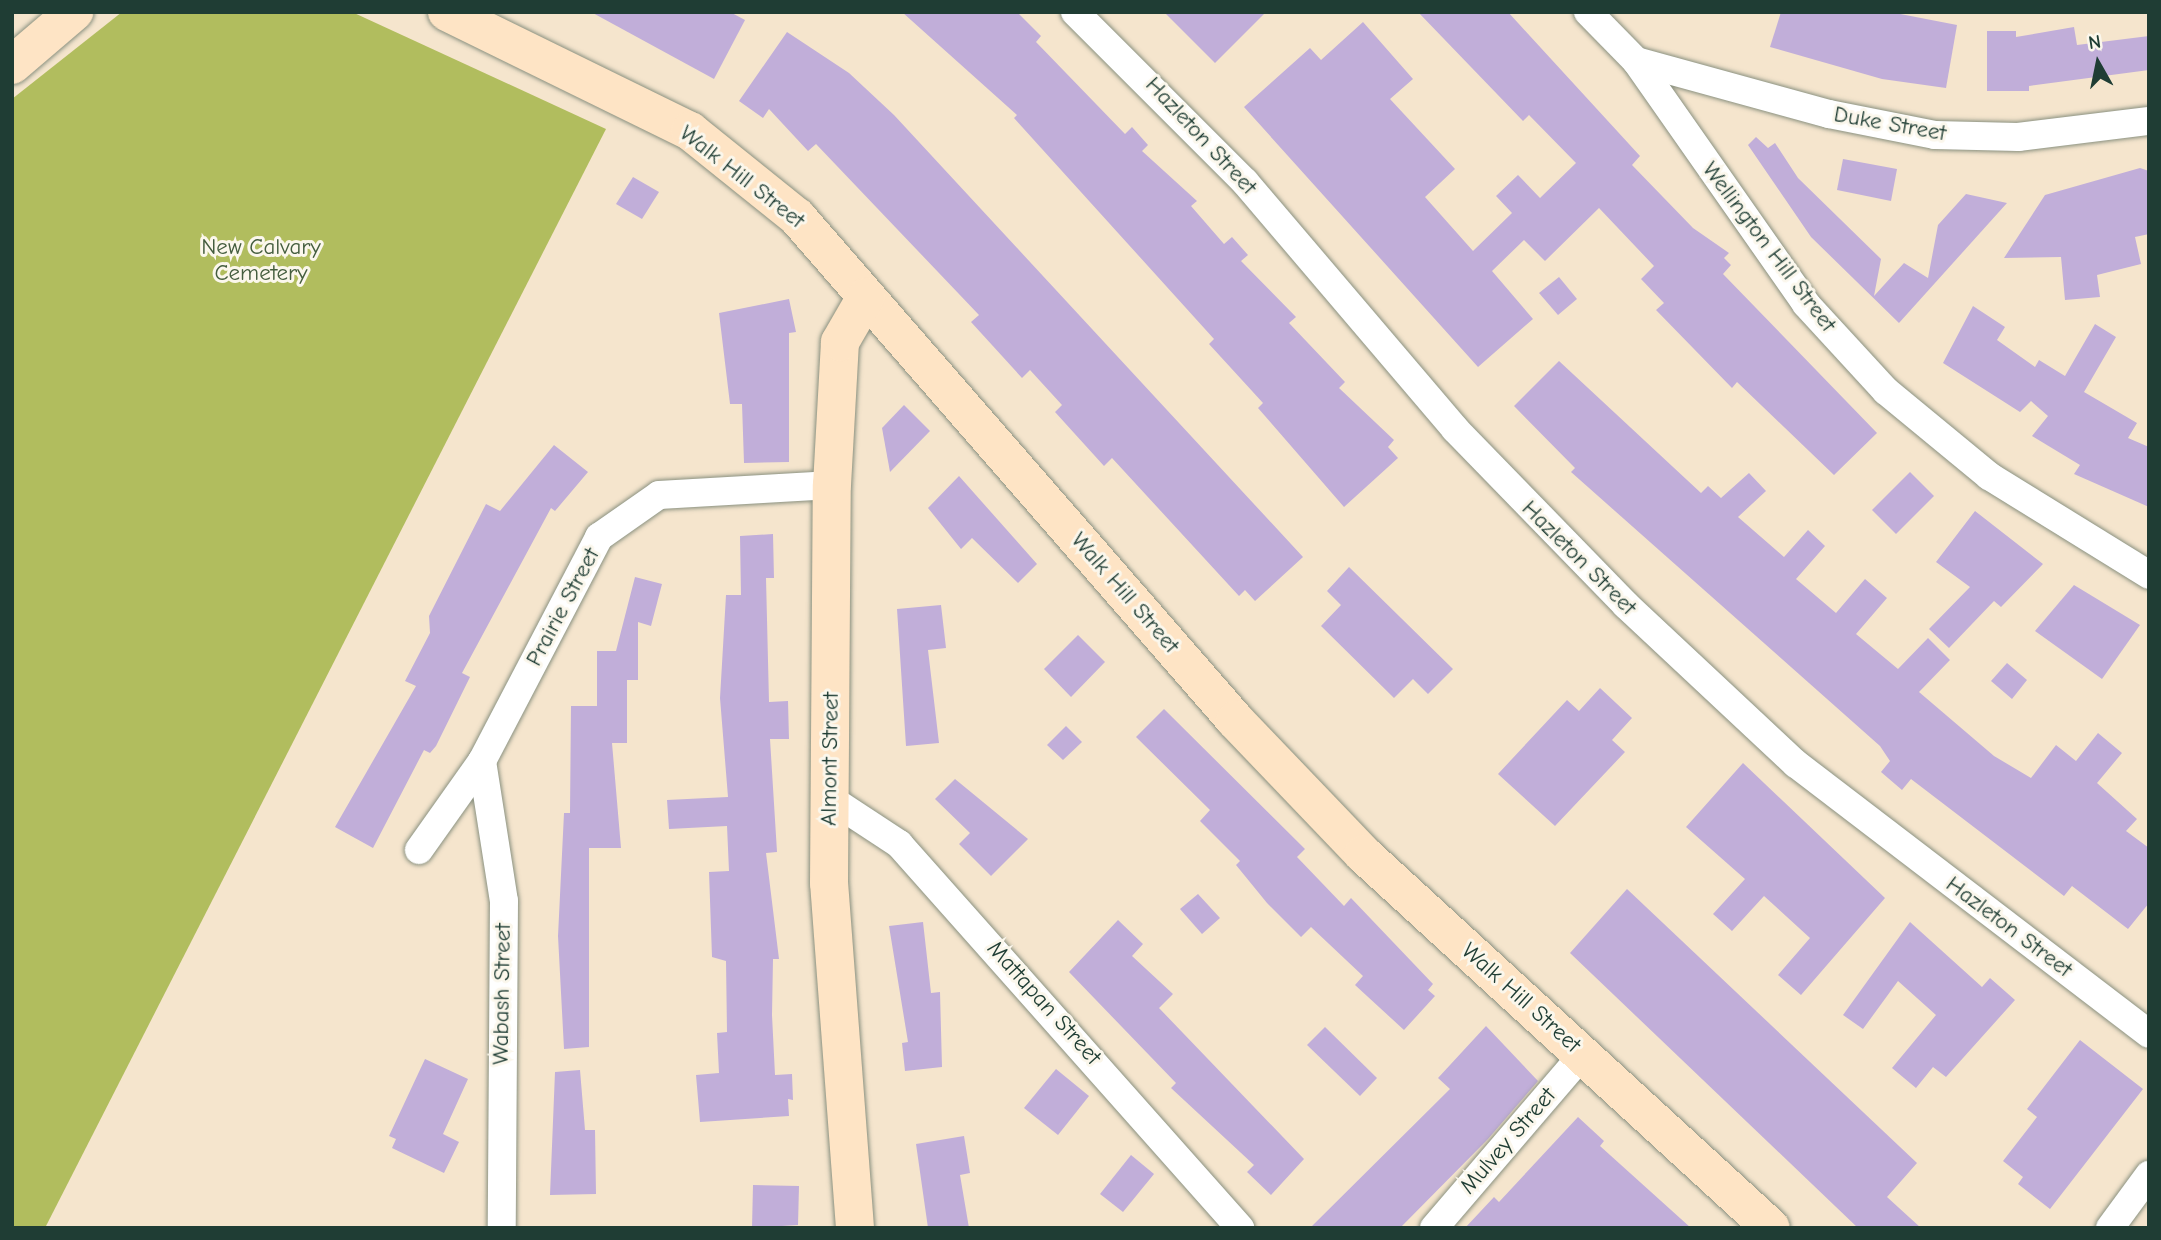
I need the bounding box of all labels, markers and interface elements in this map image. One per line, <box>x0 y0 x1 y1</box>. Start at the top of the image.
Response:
north arrow <box>2063 28 2133 98</box>
text: N <box>2087 30 2103 54</box>
street label: Hazleton Street <box>1139 71 1263 201</box>
street label: Duke Street <box>1832 101 1948 147</box>
street label: Walk Hill Street <box>674 120 810 234</box>
street label: Wellington Hill Street <box>1696 157 1842 337</box>
park label: New Calvary Cemetery <box>201 233 321 287</box>
street label: Hazleton Street <box>1516 495 1642 621</box>
street label: Walk Hill Street <box>1065 527 1185 659</box>
street label: Prairie Street <box>520 543 606 671</box>
street label: Almont Street <box>815 692 845 826</box>
street label: Hazleton Street <box>1940 871 2078 983</box>
street label: Wabash Street <box>487 923 517 1065</box>
street label: Mattapan Street <box>981 935 1107 1071</box>
street label: Walk Hill Street <box>1456 937 1586 1059</box>
street label: Mulvey Street <box>1454 1082 1562 1200</box>

